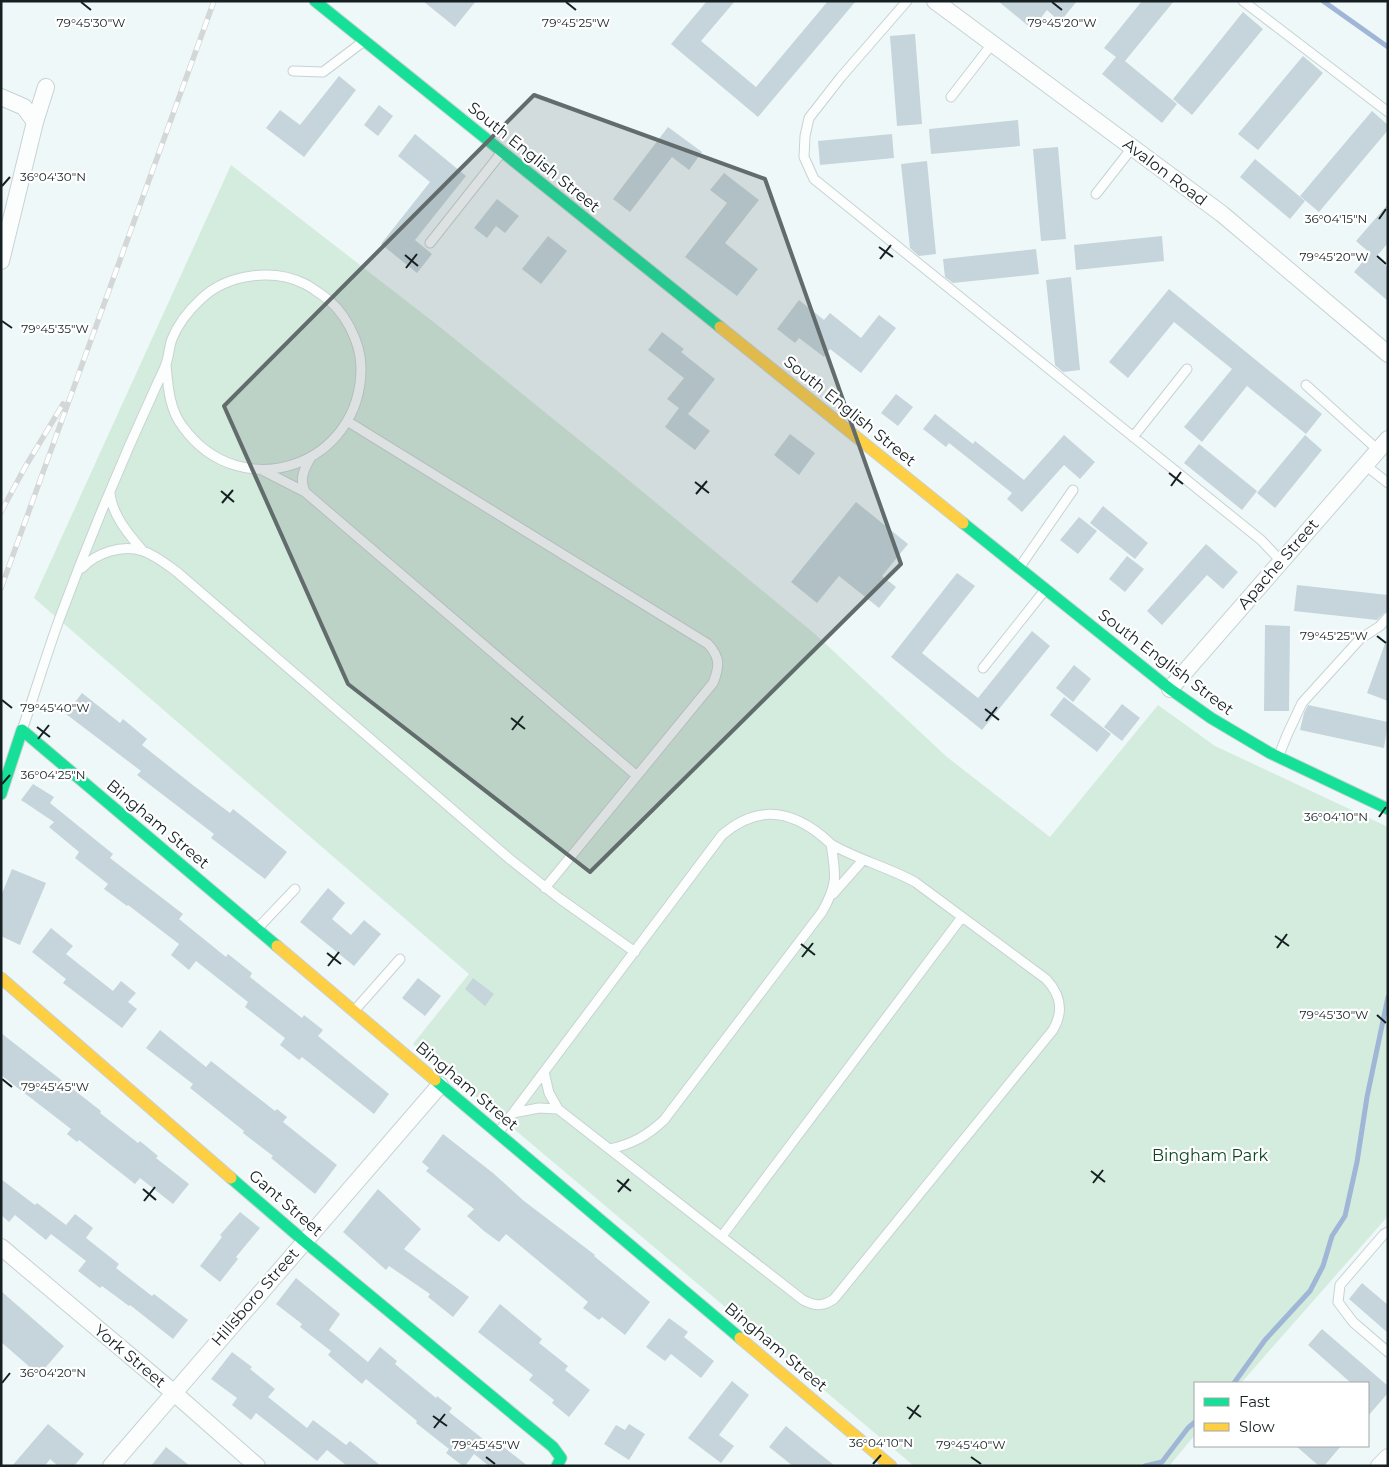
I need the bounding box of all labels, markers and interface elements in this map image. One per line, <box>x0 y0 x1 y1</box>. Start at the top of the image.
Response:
text: 79°45'30"W <box>57 15 125 30</box>
text: 79°45'25"W <box>542 15 610 30</box>
text: 79°45'20"W <box>1027 15 1097 30</box>
street label: South English Street <box>464 98 604 216</box>
street label: Avalon Road <box>1119 134 1211 210</box>
text: 36°04'30"N <box>20 169 86 184</box>
text: 36°04'15"N <box>1305 211 1367 226</box>
text: 79°45'20"W <box>1299 249 1369 264</box>
text: 79°45'35"W <box>21 321 89 336</box>
street label: South English Street <box>780 352 920 470</box>
street label: Apache Street <box>1234 515 1323 613</box>
street label: South English Street <box>1095 605 1238 719</box>
text: 79°45'25"W <box>1300 628 1368 643</box>
text: 79°45'40"W <box>20 700 90 715</box>
text: 36°04'25"N <box>21 767 85 782</box>
street label: Bingham Street <box>103 776 213 873</box>
text: 36°04'10"N <box>1304 809 1368 824</box>
text: 79°45'30"W <box>1300 1007 1368 1022</box>
street label: Bingham Street <box>412 1038 522 1135</box>
text: 79°45'45"W <box>21 1079 89 1094</box>
park label: Bingham Park <box>1152 1146 1268 1165</box>
street label: Gant Street <box>245 1166 327 1241</box>
street label: Hillsboro Street <box>207 1244 303 1350</box>
street label: Bingham Street <box>721 1299 831 1396</box>
street label: York Street <box>90 1321 170 1392</box>
text: 36°04'20"N <box>20 1365 86 1380</box>
legend <box>1194 1382 1369 1447</box>
text: Fast <box>1239 1392 1270 1411</box>
text: Slow <box>1239 1417 1275 1436</box>
text: 36°04'10"N <box>849 1435 913 1450</box>
text: 79°45'45"W <box>452 1437 520 1452</box>
text: 79°45'40"W <box>936 1437 1006 1452</box>

